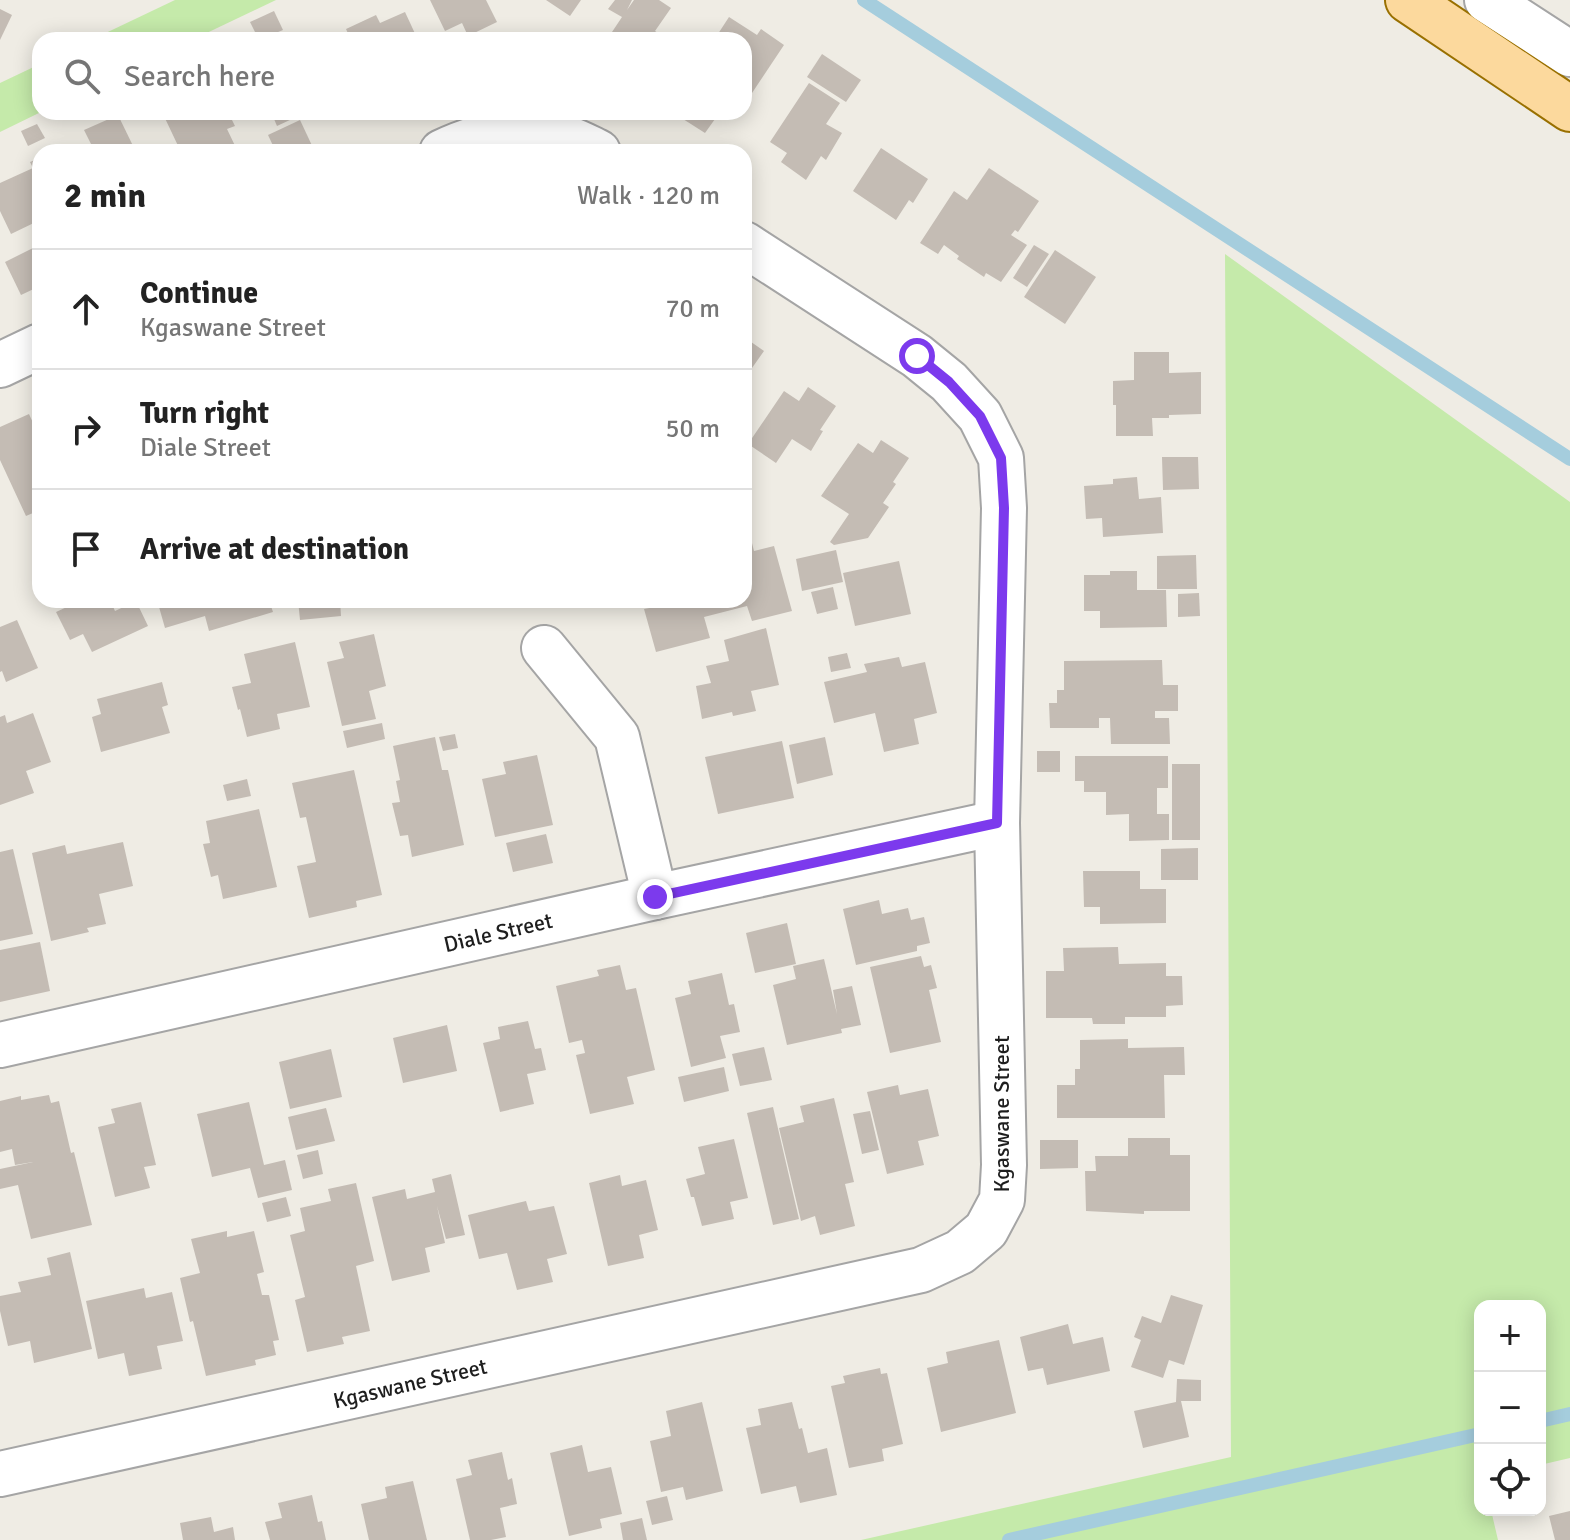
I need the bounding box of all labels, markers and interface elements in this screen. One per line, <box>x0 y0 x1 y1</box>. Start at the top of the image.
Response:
search box <box>32 32 752 120</box>
icon: search <box>60 54 104 98</box>
text: Search here <box>124 58 275 95</box>
text: 2 min <box>64 175 146 217</box>
text: Walk · 120 m <box>577 180 720 212</box>
text: Continue <box>140 275 258 312</box>
icon: ahead <box>64 287 108 331</box>
text: 70 m <box>665 293 720 325</box>
text: Kgaswane Street <box>140 312 326 344</box>
route start <box>899 338 935 374</box>
text: Turn right <box>140 395 269 432</box>
icon: right <box>64 407 108 451</box>
text: 50 m <box>665 413 720 445</box>
text: Diale Street <box>140 432 271 464</box>
icon: arrive <box>64 527 108 571</box>
text: Arrive at destination <box>140 531 409 568</box>
route end <box>637 879 673 915</box>
street label: Diale Street <box>441 907 555 958</box>
street label: Kgaswane Street <box>988 1035 1015 1193</box>
map controls <box>1474 1300 1546 1516</box>
button: + <box>1474 1300 1546 1372</box>
street label: Kgaswane Street <box>330 1353 490 1414</box>
button: − <box>1474 1372 1546 1444</box>
button: locate <box>1474 1444 1546 1516</box>

